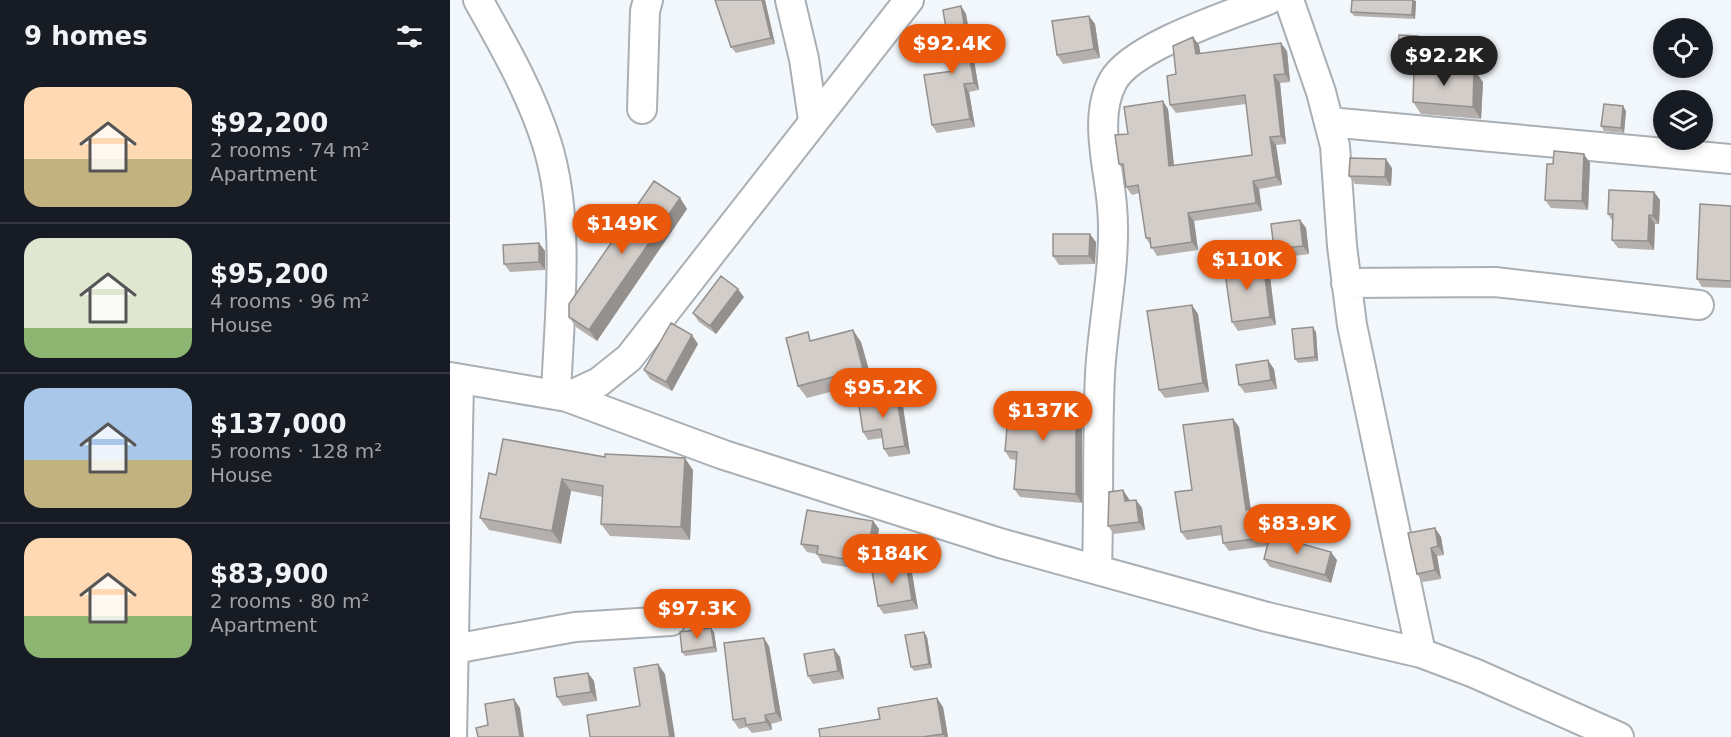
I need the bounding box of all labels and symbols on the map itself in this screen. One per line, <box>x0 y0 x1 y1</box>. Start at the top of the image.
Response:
pin: $92.4K <box>903 24 1001 75</box>
pin: $92.2K <box>1395 36 1493 87</box>
pin: $149K <box>580 204 664 255</box>
pin: $110K <box>1205 240 1289 291</box>
pin: $95.2K <box>834 368 932 419</box>
pin: $137K <box>1001 391 1085 442</box>
pin: $83.9K <box>1248 504 1346 555</box>
pin: $184K <box>850 534 934 585</box>
pin: $97.3K <box>648 589 746 640</box>

